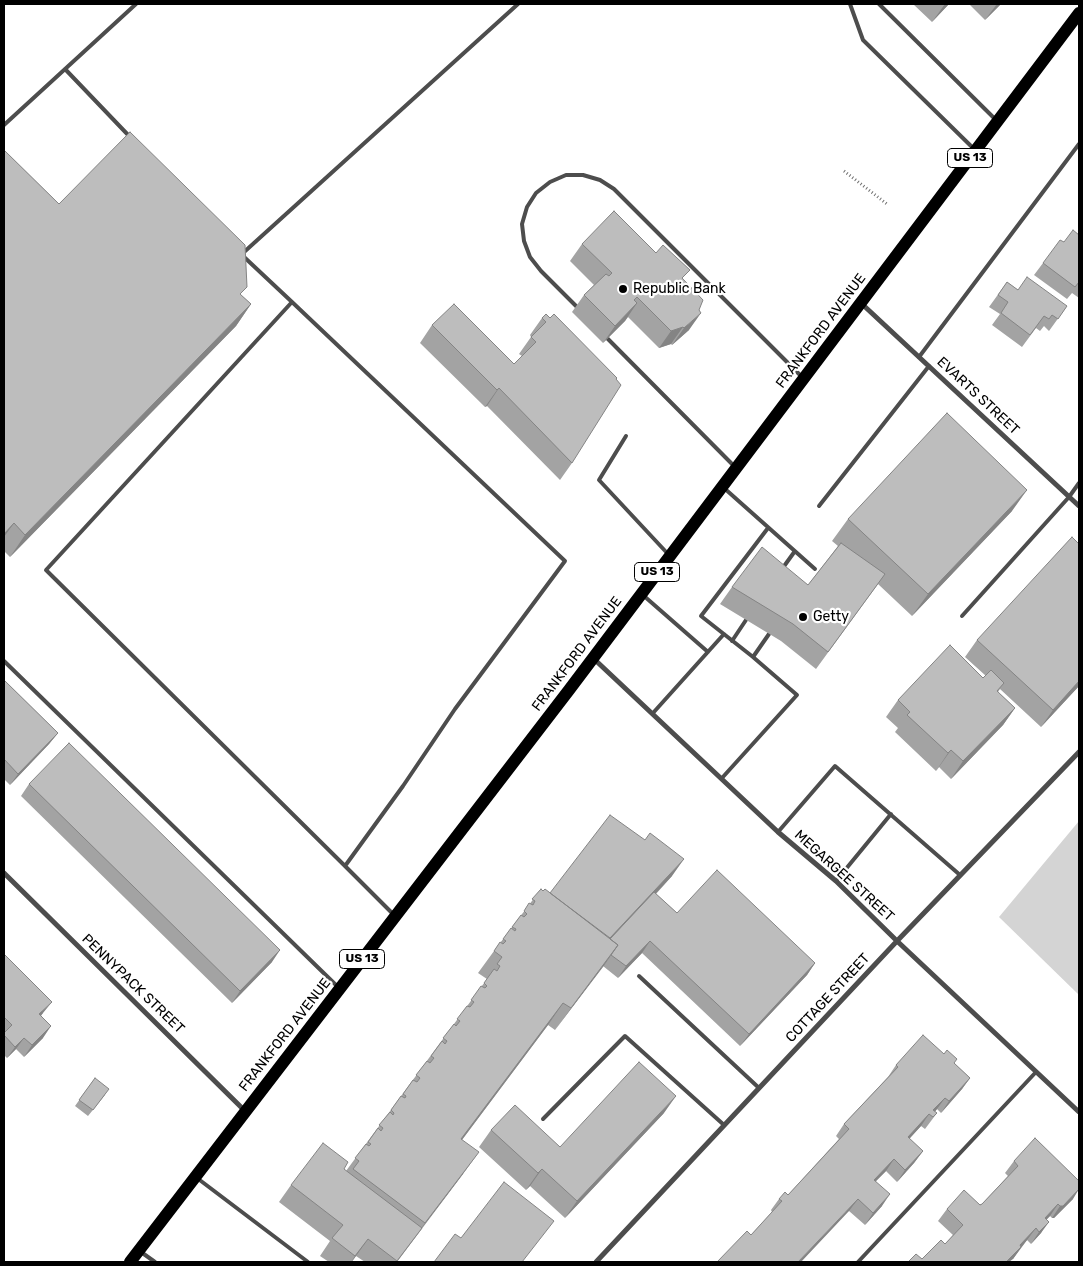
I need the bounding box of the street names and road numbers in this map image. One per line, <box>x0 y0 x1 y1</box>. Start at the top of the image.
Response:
road number: US 13 <box>948 148 992 168</box>
street label: FRANKFORD AVENUE <box>772 270 870 392</box>
street label: EVARTS STREET <box>933 354 1023 438</box>
road number: US 13 <box>634 562 680 582</box>
street label: FRANKFORD AVENUE <box>528 593 626 715</box>
street label: MEGARGEE STREET <box>791 827 897 925</box>
street label: PENNYPACK STREET <box>78 931 188 1037</box>
road number: US 13 <box>340 950 384 969</box>
street label: COTTAGE STREET <box>783 950 873 1046</box>
street label: FRANKFORD AVENUE <box>236 975 334 1095</box>

